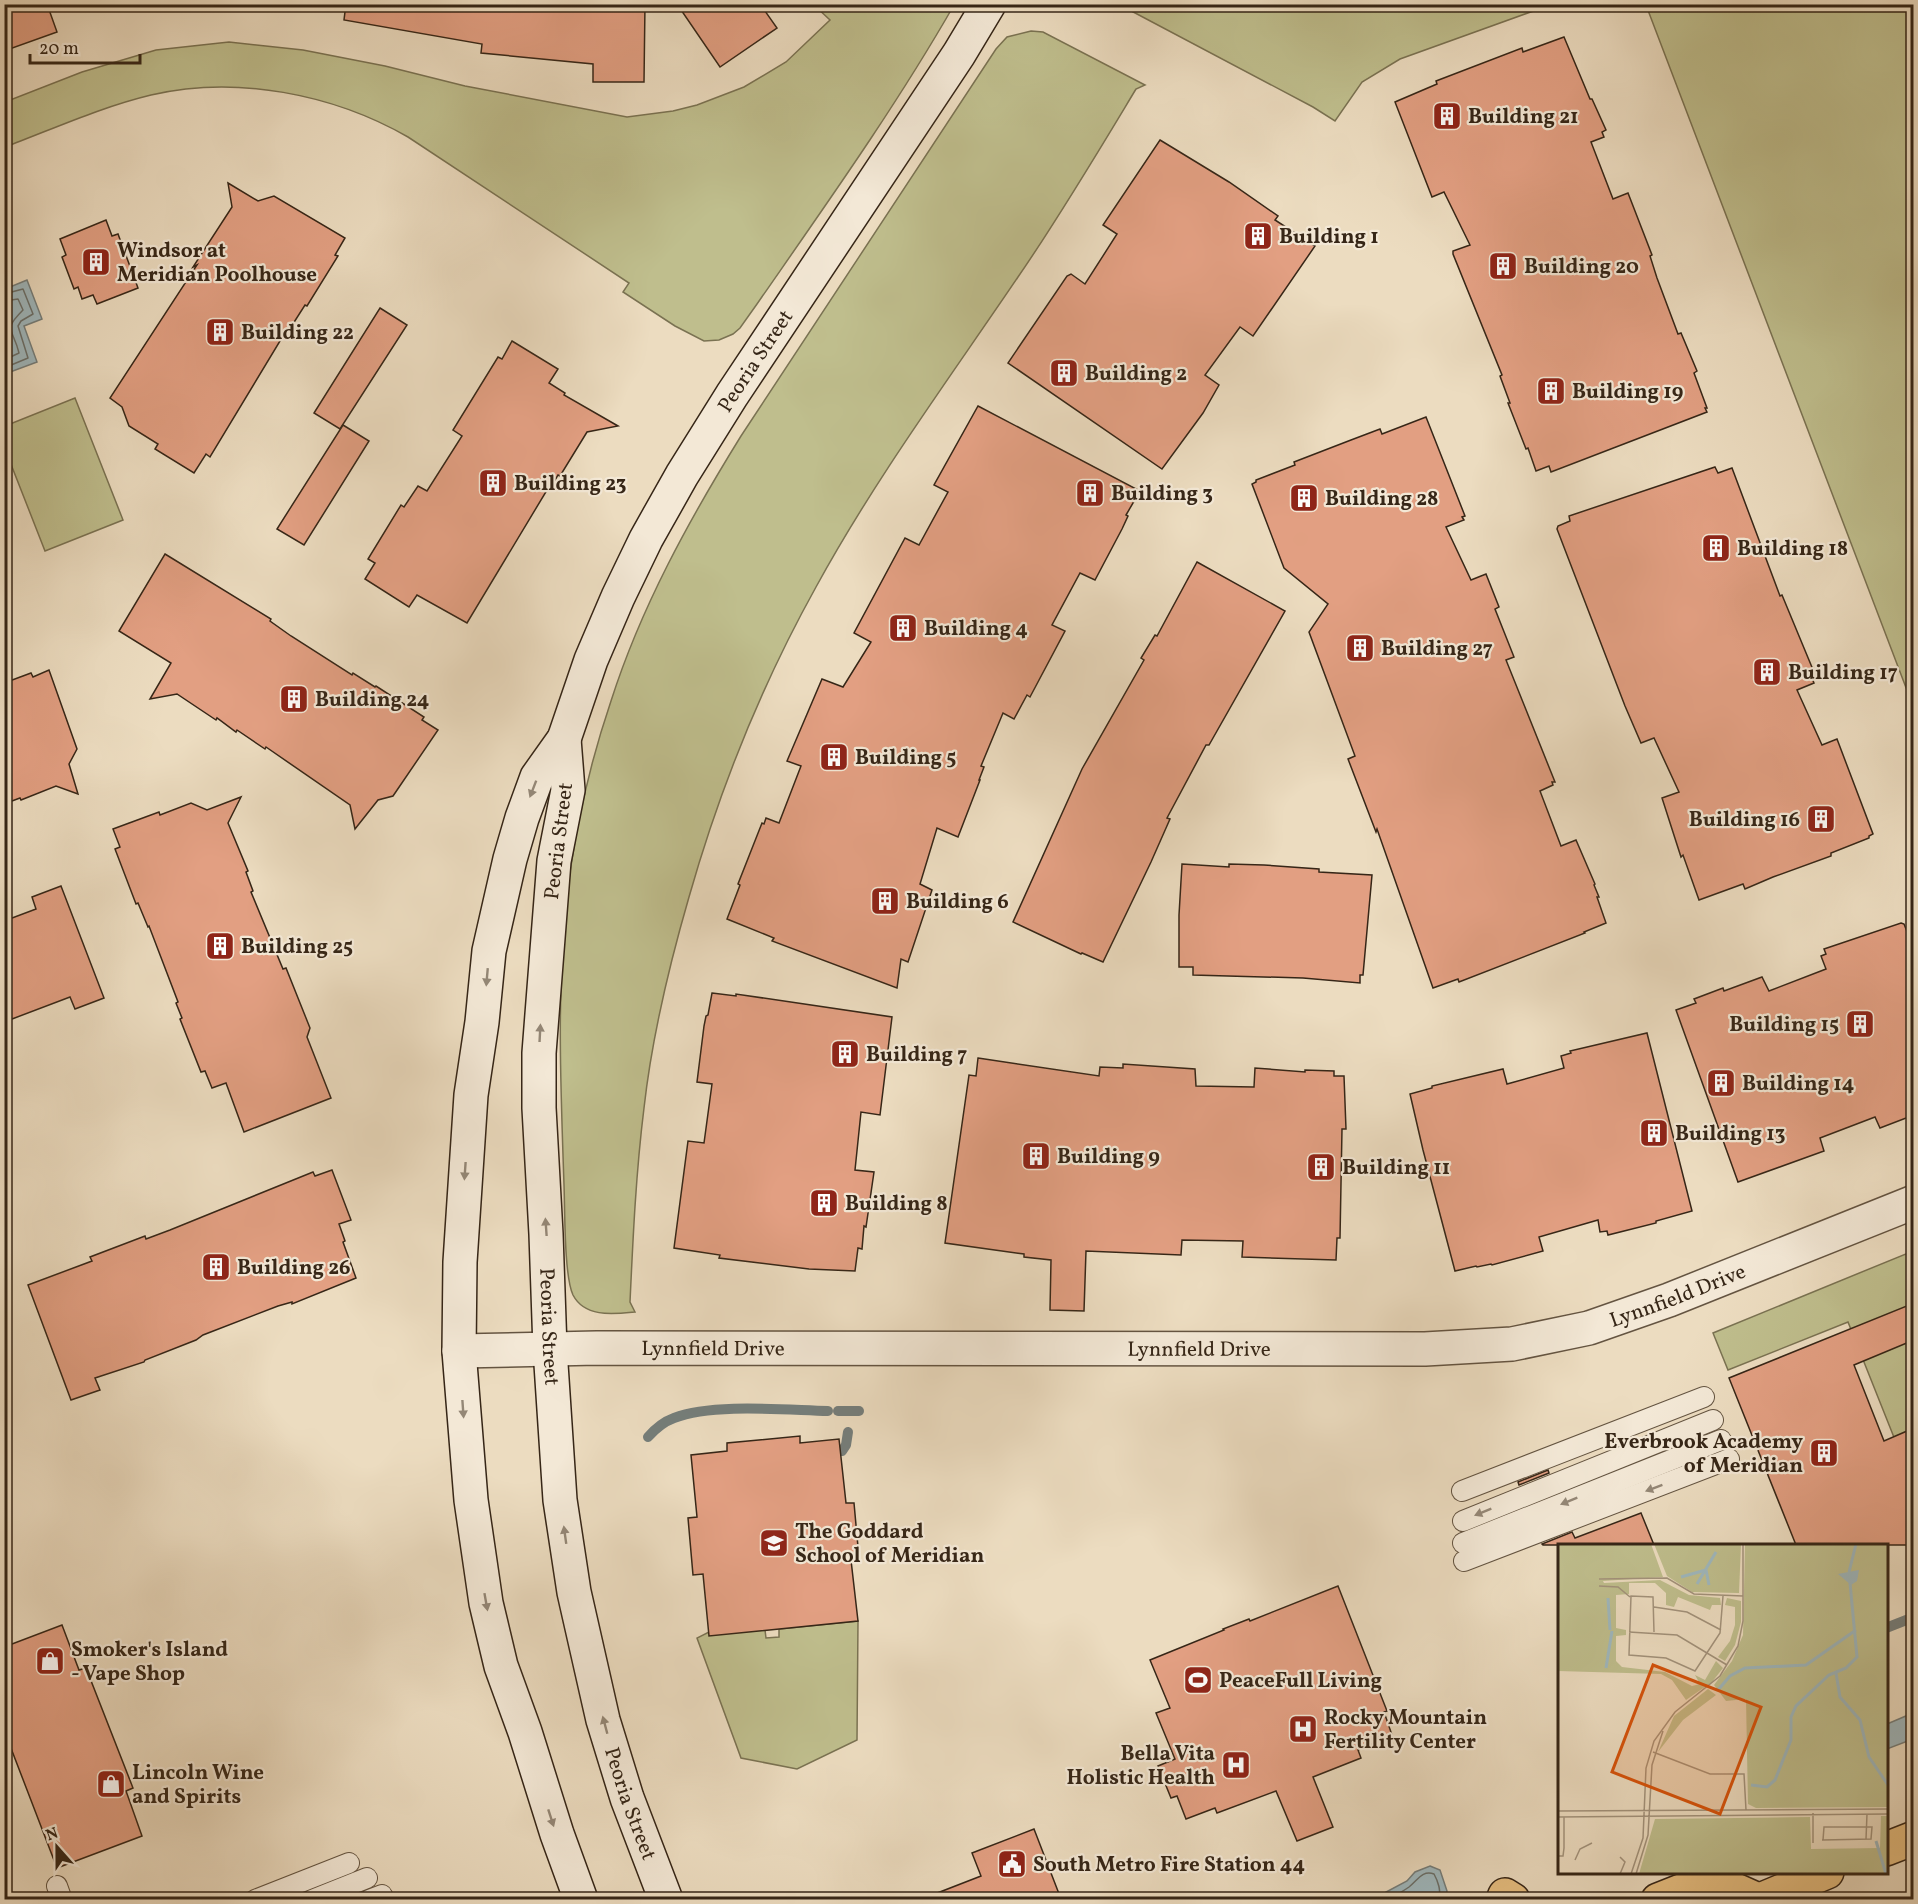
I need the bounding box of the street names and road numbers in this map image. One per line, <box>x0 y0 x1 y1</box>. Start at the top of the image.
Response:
street label: Peoria Street <box>712 304 801 418</box>
street label: Peoria Street <box>538 781 581 901</box>
street label: Lynnfield Drive <box>1606 1258 1750 1336</box>
street label: Peoria Street <box>531 1267 565 1387</box>
street label: Lynnfield Drive <box>641 1335 785 1364</box>
street label: Lynnfield Drive <box>1127 1336 1271 1365</box>
street label: Peoria Street <box>596 1744 662 1865</box>

